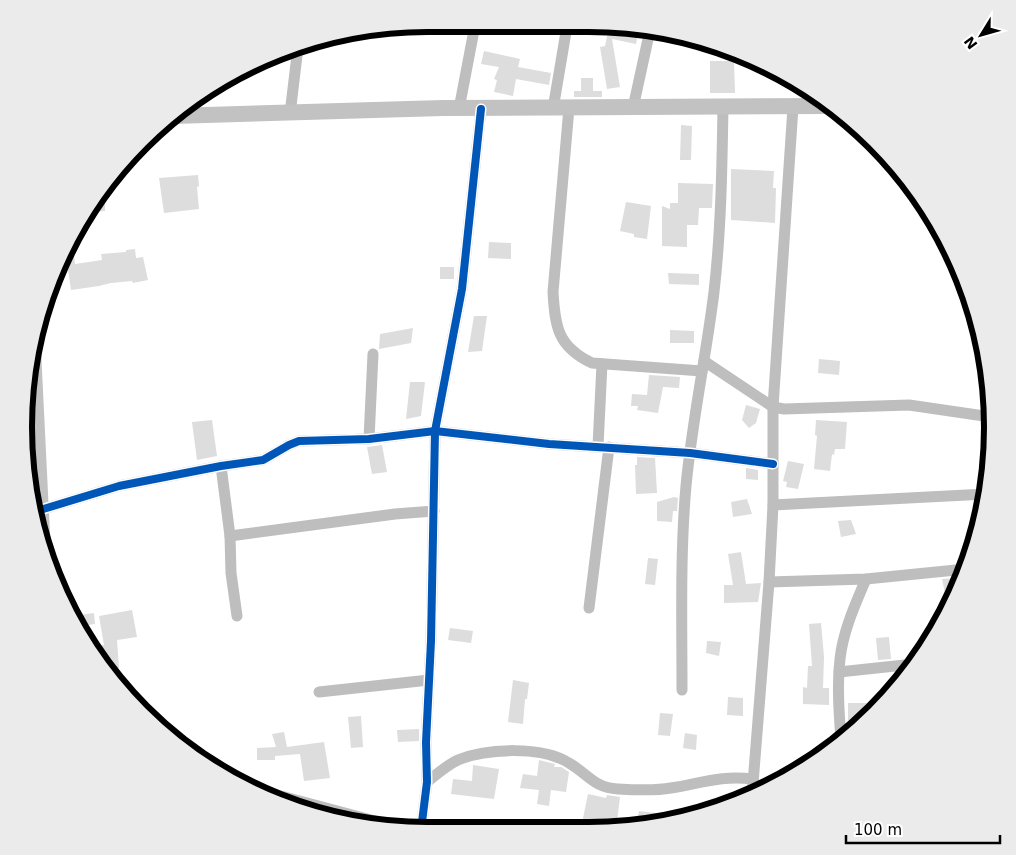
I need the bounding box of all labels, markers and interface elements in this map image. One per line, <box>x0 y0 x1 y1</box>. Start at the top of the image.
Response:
north arrow <box>956 10 1006 60</box>
text: N <box>961 33 981 52</box>
scale bar <box>846 812 1000 844</box>
text: 100 m <box>854 821 902 839</box>

